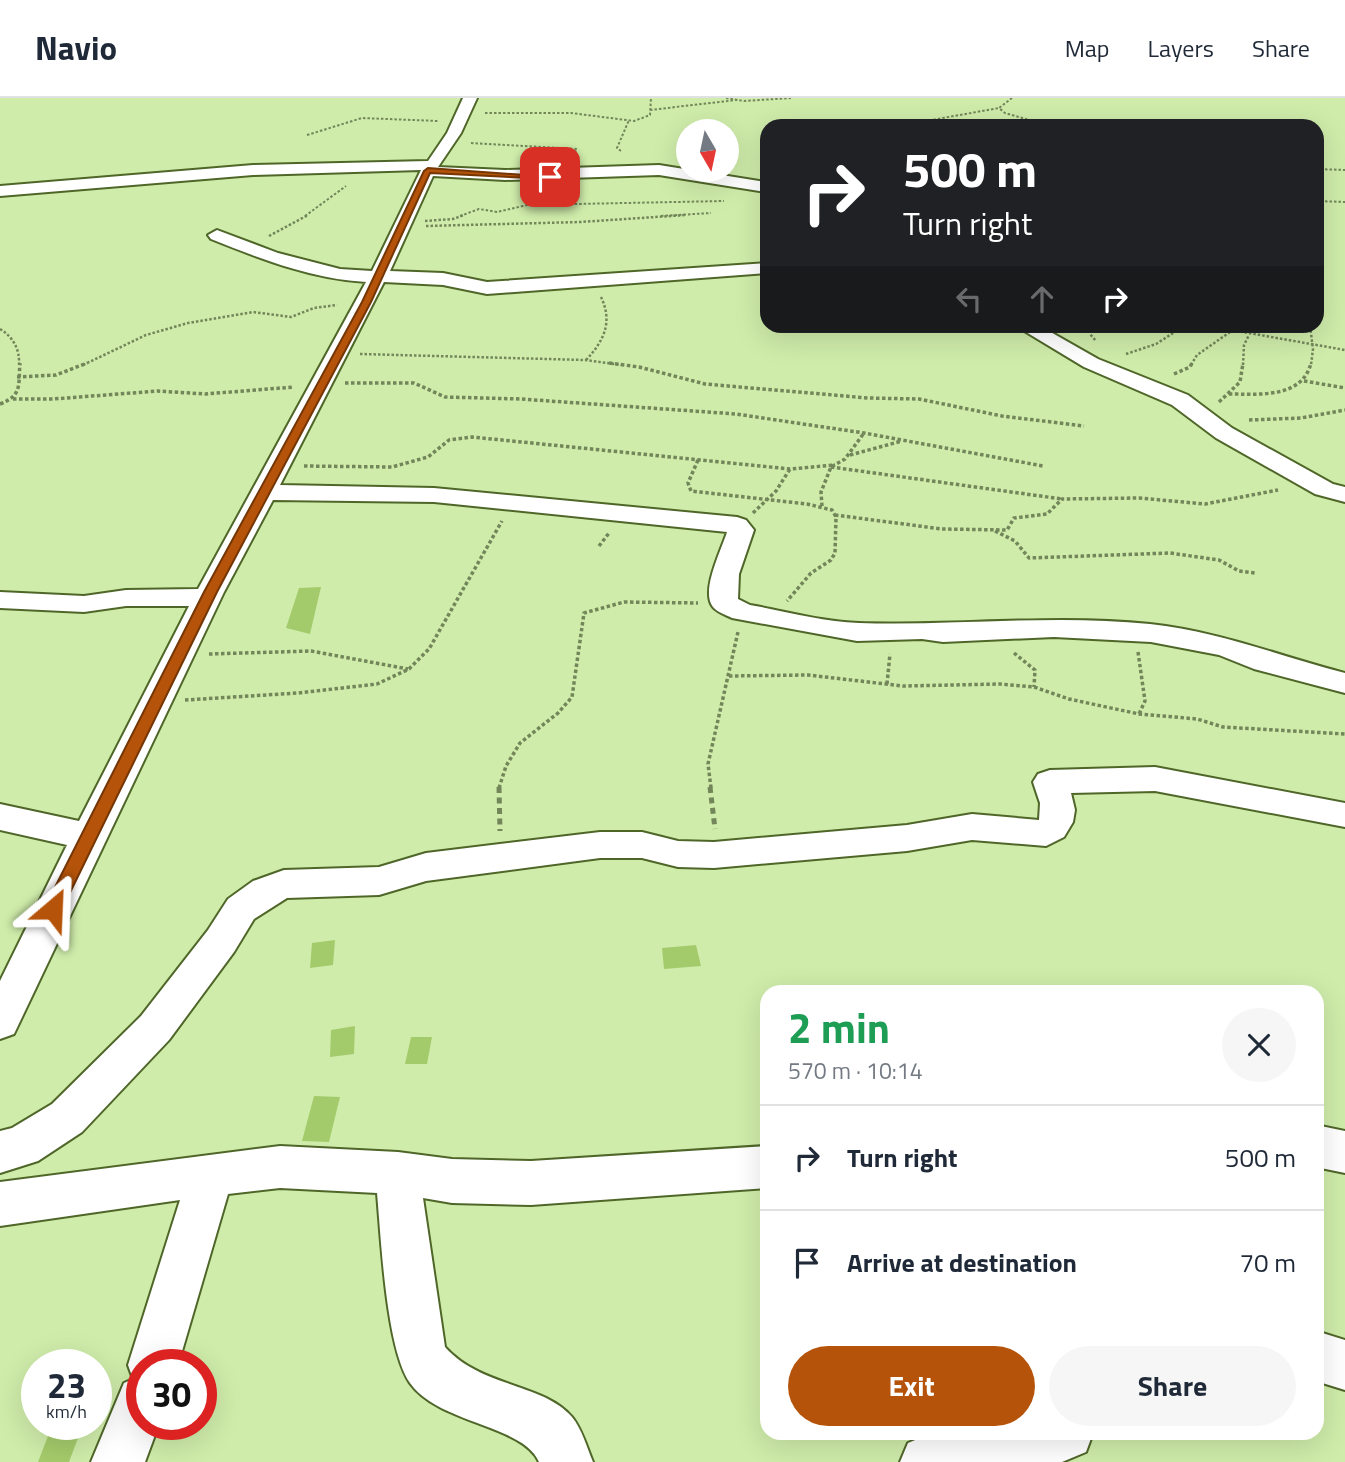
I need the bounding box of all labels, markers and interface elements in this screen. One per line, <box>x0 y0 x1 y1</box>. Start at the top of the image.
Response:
text: Navio <box>35 23 117 73</box>
text: Map <box>1065 30 1110 66</box>
text: Layers <box>1148 30 1214 66</box>
text: Share <box>1252 30 1310 66</box>
north arrow <box>676 119 738 182</box>
map controls <box>676 119 739 182</box>
text: 500 m <box>903 131 1037 206</box>
pin <box>520 147 580 207</box>
icon: right <box>788 147 879 238</box>
icon: arrive <box>531 158 569 196</box>
text: Turn right <box>903 199 1032 247</box>
icon: left <box>950 280 988 318</box>
icon: ahead <box>1023 280 1061 318</box>
icon: right <box>1096 280 1134 318</box>
position arrow <box>16 872 90 946</box>
text: 2 min <box>788 995 890 1059</box>
button: close <box>1222 1008 1296 1082</box>
text: 570 m · 10:14 <box>788 1053 923 1088</box>
text: Turn right <box>847 1138 958 1177</box>
text: 500 m <box>1225 1138 1296 1177</box>
icon: right <box>788 1139 826 1177</box>
text: Arrive at destination <box>847 1243 1077 1282</box>
text: 70 m <box>1239 1243 1296 1282</box>
icon: arrive <box>788 1244 826 1282</box>
button: Exit <box>788 1346 1035 1426</box>
button: Share <box>1049 1346 1296 1426</box>
speed limit sign: 30 <box>126 1349 217 1440</box>
text: 23 <box>47 1358 86 1412</box>
text: km/h <box>46 1398 87 1425</box>

